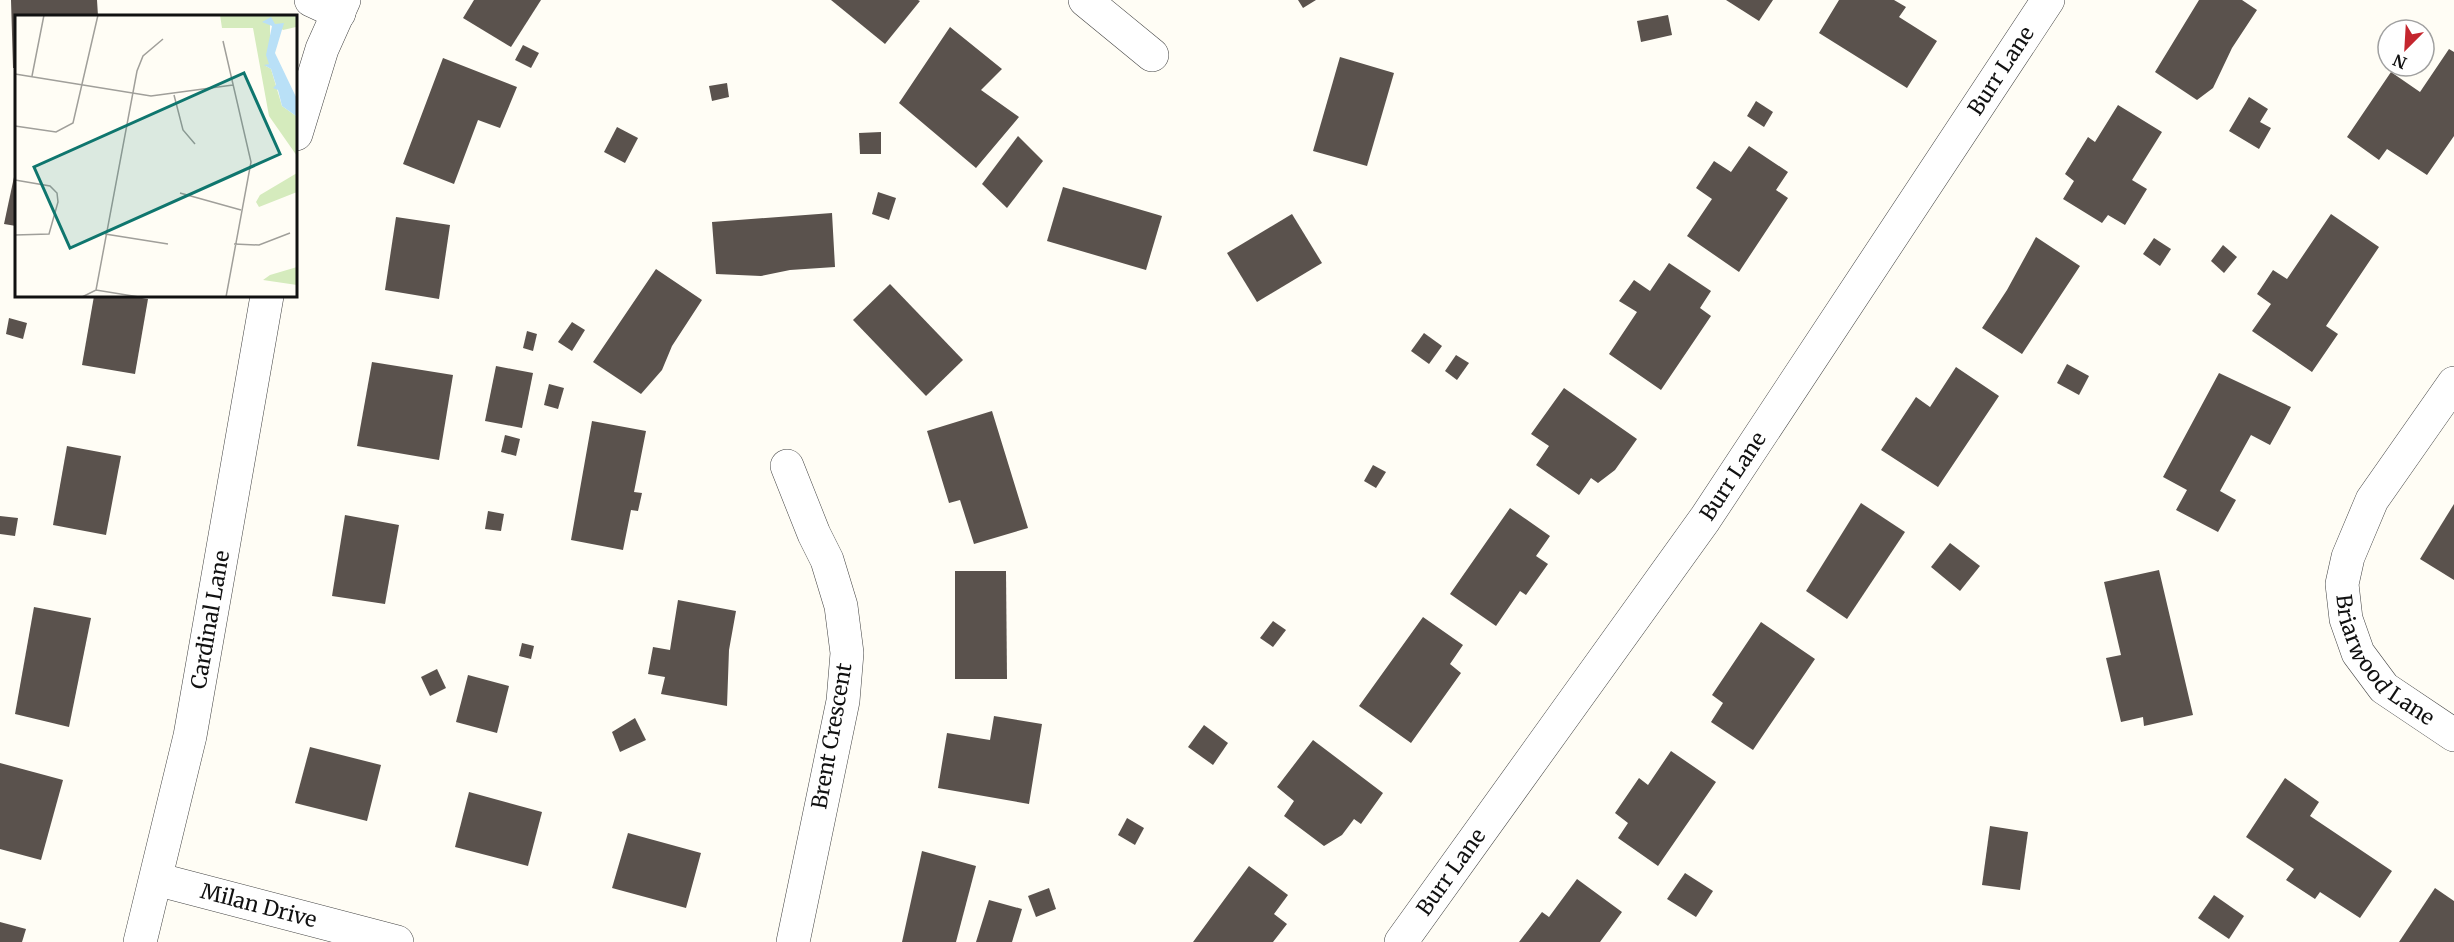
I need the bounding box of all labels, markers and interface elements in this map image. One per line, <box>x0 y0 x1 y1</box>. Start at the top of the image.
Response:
inset map <box>15 15 297 297</box>
north arrow <box>2376 18 2436 78</box>
street label: Burr Lane <box>1962 21 2040 120</box>
text: N <box>2390 50 2410 73</box>
street label: Burr Lane <box>1694 427 1772 526</box>
street label: Cardinal Lane <box>184 548 235 691</box>
street label: Briarwood Lane <box>2330 593 2440 731</box>
street label: Brent Crescent <box>805 661 858 811</box>
street label: Burr Lane <box>1410 823 1491 921</box>
street label: Milan Drive <box>198 877 320 933</box>

